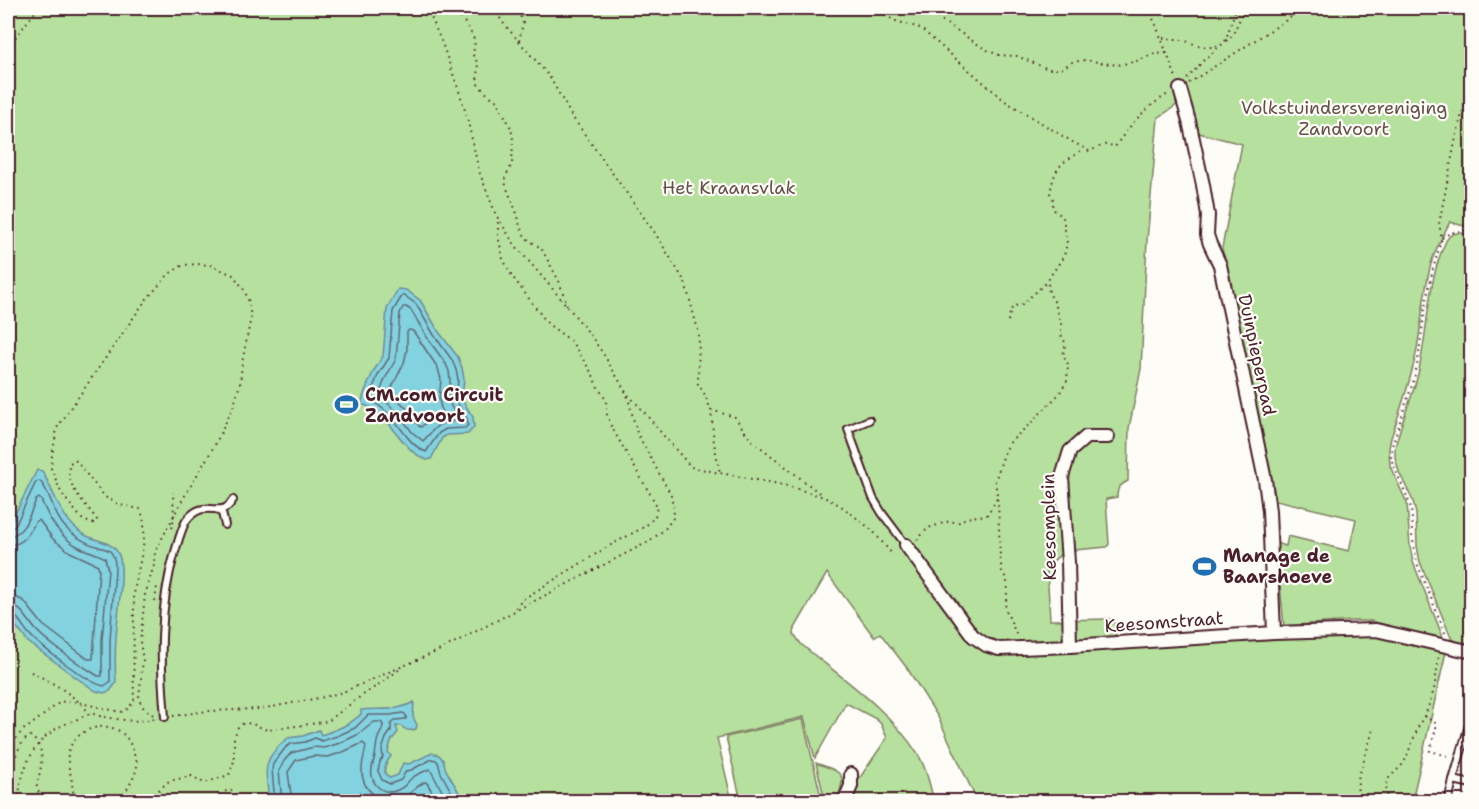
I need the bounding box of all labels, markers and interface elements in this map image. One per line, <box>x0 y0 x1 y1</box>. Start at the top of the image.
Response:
park label: Volkstuindersvereniging Zandvoort <box>1241 96 1447 141</box>
park label: Het Kraansvlak <box>662 176 796 200</box>
street label: Duinpieperpad <box>1232 292 1282 418</box>
place label: CM.com Circuit Zandvoort <box>365 383 504 428</box>
sports icon: CM.com Circuit Zandvoort <box>334 392 360 418</box>
street label: Keesomplein <box>1036 473 1062 581</box>
place label: Manage de Baarshoeve <box>1223 544 1333 589</box>
sports icon: Manage de Baarshoeve <box>1192 553 1218 579</box>
street label: Keesomstraat <box>1104 606 1224 638</box>

